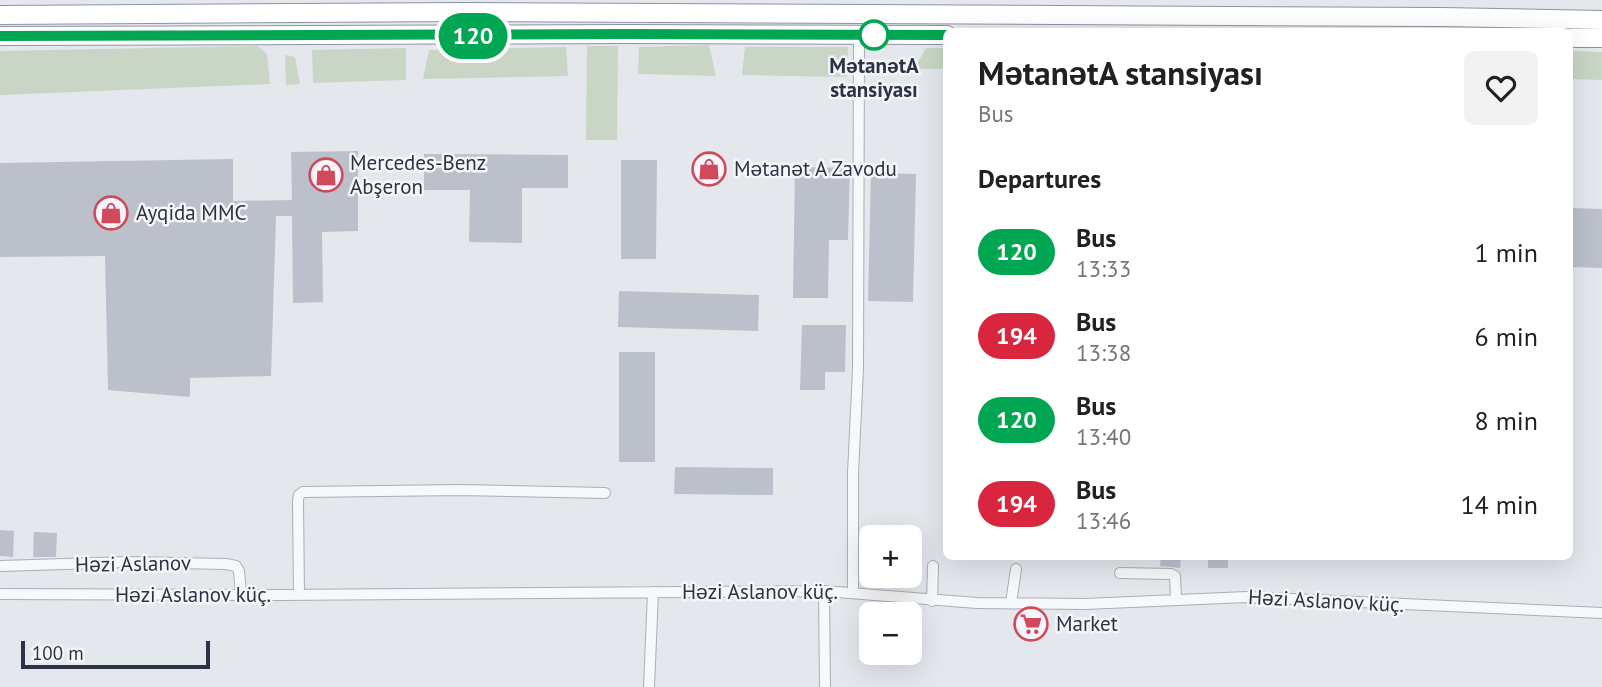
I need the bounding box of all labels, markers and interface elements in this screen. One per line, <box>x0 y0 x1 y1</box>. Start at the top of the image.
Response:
line badge: 120 <box>433 13 513 59</box>
text: 120 <box>453 20 493 51</box>
marker: MətanətA stansiyası <box>859 20 889 50</box>
text: MətanətA stansiyası <box>978 51 1263 94</box>
button: heart <box>1464 51 1538 125</box>
place label: MətanətA stansiyası <box>829 52 919 103</box>
text: Bus <box>978 99 1014 128</box>
place label: Mercedes-Benz Abşeron <box>350 149 486 200</box>
shop icon: Mətanət A Zavodu <box>690 150 728 188</box>
place label: Mətanət A Zavodu <box>734 155 897 182</box>
shop icon: Mercedes-Benz Abşeron <box>307 156 345 194</box>
text: Departures <box>978 162 1101 195</box>
shop icon: Ayqida MMC <box>92 194 130 232</box>
place label: Ayqida MMC <box>136 199 247 226</box>
text: Bus <box>1076 221 1116 254</box>
text: 120 <box>996 236 1037 267</box>
text: 1 min <box>1475 236 1538 269</box>
text: 13:33 <box>1076 254 1131 283</box>
text: Bus <box>1076 305 1116 338</box>
text: 194 <box>996 320 1037 351</box>
text: 6 min <box>1475 320 1538 353</box>
text: 13:38 <box>1076 338 1131 367</box>
text: Bus <box>1076 389 1116 422</box>
text: 120 <box>996 404 1037 435</box>
text: 8 min <box>1475 404 1538 437</box>
text: 13:40 <box>1076 422 1131 451</box>
text: Bus <box>1076 473 1116 506</box>
text: 194 <box>996 488 1037 519</box>
text: 14 min <box>1460 488 1538 521</box>
text: 13:46 <box>1076 506 1131 535</box>
map controls <box>859 525 922 665</box>
button: + <box>859 525 922 588</box>
street label: Həzi Aslanov <box>75 549 191 578</box>
street label: Həzi Aslanov küç. <box>682 578 838 605</box>
street label: Həzi Aslanov küç. <box>115 581 271 608</box>
street label: Həzi Aslanov küç. <box>1247 583 1405 618</box>
button: − <box>859 602 922 665</box>
supermarket icon: Market <box>1012 605 1050 643</box>
place label: Market <box>1056 610 1118 637</box>
scale bar <box>21 638 210 670</box>
text: 100 m <box>32 641 84 665</box>

